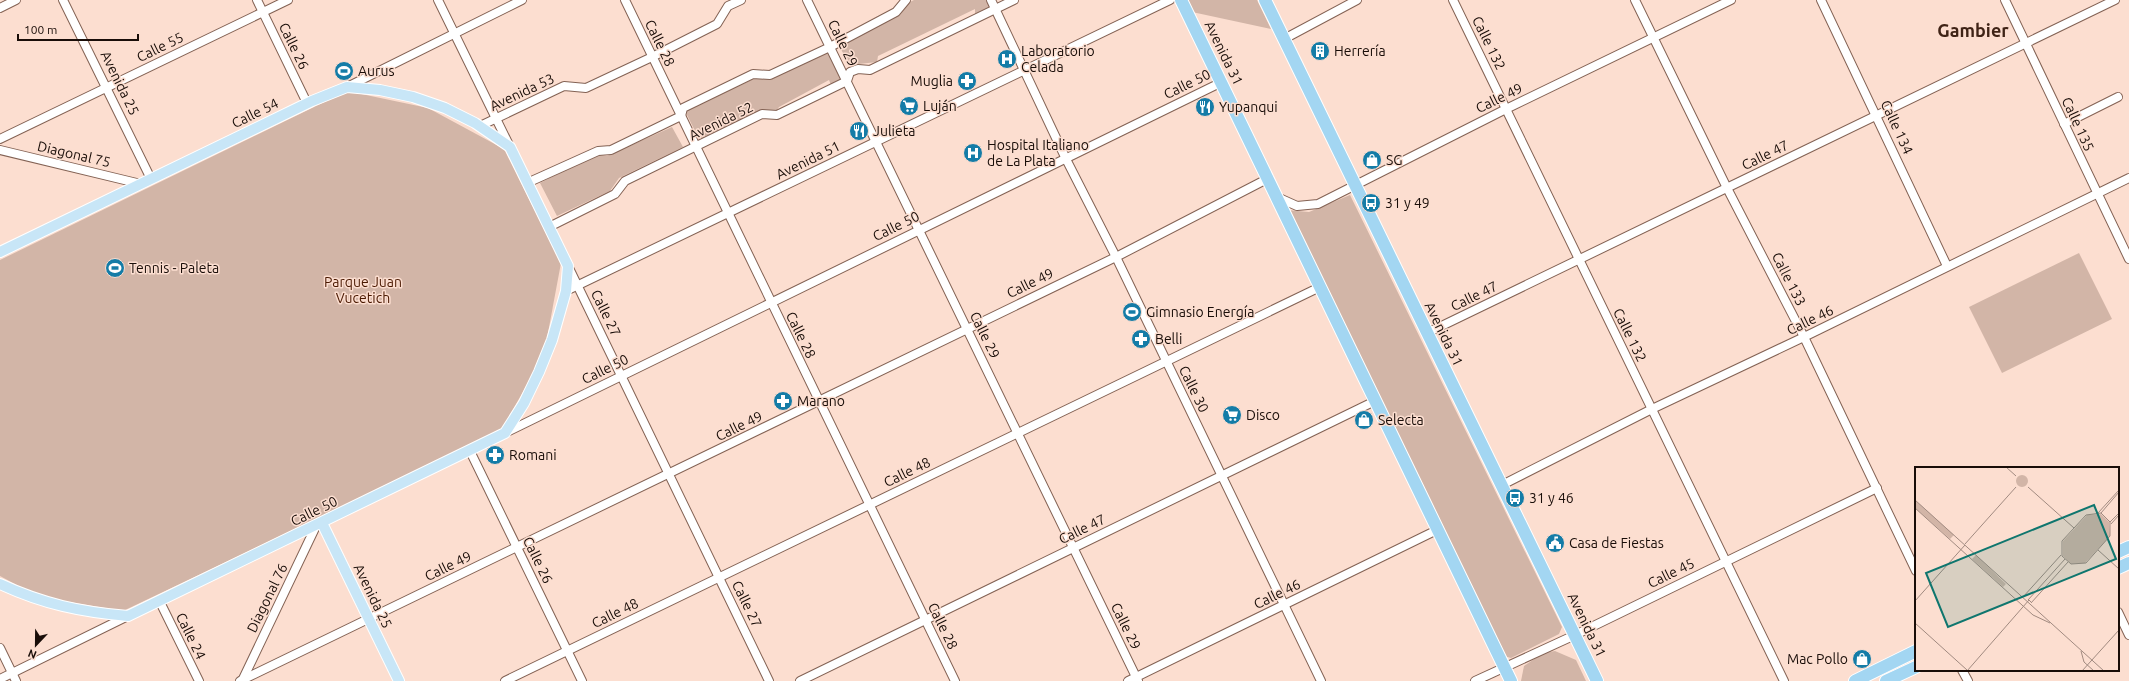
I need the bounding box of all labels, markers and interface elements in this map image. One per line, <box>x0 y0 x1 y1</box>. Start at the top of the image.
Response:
street label: Calle 132 <box>1469 14 1509 72</box>
scale bar <box>18 16 138 42</box>
street label: Calle 28 <box>642 17 678 69</box>
street label: Calle 29 <box>825 17 861 69</box>
street label: Avenida 31 <box>1202 18 1246 88</box>
street label: Calle 26 <box>276 20 312 72</box>
district label: Gambier <box>1937 20 2009 40</box>
text: 100 m <box>24 23 57 36</box>
street label: Calle 55 <box>134 29 186 65</box>
building icon: Herrería <box>1309 40 1331 62</box>
place label: Laboratorio Celada <box>1021 43 1095 75</box>
place label: Herrería <box>1334 43 1386 59</box>
street label: Avenida 25 <box>98 48 142 118</box>
hospital icon: Laboratorio Celada <box>996 48 1018 70</box>
sports icon: Aurus <box>333 60 355 82</box>
place label: Aurus <box>358 63 394 79</box>
street label: Calle 50 <box>1161 66 1213 102</box>
street label: Avenida 53 <box>487 70 557 114</box>
pharmacy icon: Muglia <box>956 70 978 92</box>
place label: Muglia <box>911 73 953 89</box>
street label: Calle 49 <box>1473 80 1525 116</box>
street label: Calle 135 <box>2059 94 2097 154</box>
street label: Calle 54 <box>229 95 281 131</box>
supermarket icon: Luján <box>898 95 920 117</box>
restaurant icon: Yupanqui <box>1194 96 1216 118</box>
street label: Calle 134 <box>1878 97 1916 157</box>
place label: Luján <box>923 98 957 114</box>
street label: Avenida 52 <box>686 99 756 143</box>
place label: Yupanqui <box>1219 99 1278 115</box>
restaurant icon: Julieta <box>848 120 870 142</box>
place label: Julieta <box>873 123 915 139</box>
place label: Hospital Italiano de La Plata <box>987 137 1089 169</box>
street label: Calle 47 <box>1739 137 1791 173</box>
street label: Diagonal 75 <box>36 138 112 170</box>
street label: Avenida 51 <box>773 138 843 182</box>
hospital icon: Hospital Italiano de La Plata <box>962 142 984 164</box>
shop icon: SG <box>1361 149 1383 171</box>
place label: SG <box>1386 152 1403 168</box>
bus stop icon: 31 y 49 <box>1360 192 1382 214</box>
place label: 31 y 49 <box>1385 195 1430 211</box>
street label: Calle 50 <box>870 208 922 244</box>
street label: Calle 133 <box>1769 250 1809 308</box>
sports icon: Tennis - Paleta <box>104 257 126 279</box>
place label: Tennis - Paleta <box>129 260 219 276</box>
street label: Calle 49 <box>1004 265 1056 301</box>
park label: Parque Juan Vucetich <box>324 274 402 306</box>
street label: Calle 47 <box>1448 278 1500 314</box>
street label: Calle 27 <box>588 287 624 339</box>
street label: Avenida 31 <box>1422 299 1466 369</box>
sports icon: Gimnasio Energía <box>1121 301 1143 323</box>
street label: Calle 46 <box>1784 302 1836 338</box>
place label: Gimnasio Energía <box>1146 304 1254 320</box>
street label: Calle 132 <box>1610 306 1650 364</box>
street label: Calle 28 <box>783 309 819 361</box>
street label: Calle 29 <box>967 309 1003 361</box>
pharmacy icon: Belli <box>1130 328 1152 350</box>
place label: Belli <box>1155 331 1182 347</box>
street label: Calle 50 <box>579 351 631 387</box>
street label: Calle 30 <box>1176 363 1212 415</box>
pharmacy icon: Marano <box>772 390 794 412</box>
place label: Marano <box>797 393 845 409</box>
supermarket icon: Disco <box>1221 404 1243 426</box>
place label: Disco <box>1246 407 1280 423</box>
street label: Calle 49 <box>713 408 765 444</box>
shop icon: Selecta <box>1353 409 1375 431</box>
place label: Selecta <box>1378 412 1424 428</box>
pharmacy icon: Romani <box>484 444 506 466</box>
place label: Romani <box>509 447 557 463</box>
street label: Calle 48 <box>881 454 933 490</box>
inset map <box>1915 467 2119 671</box>
bus stop icon: 31 y 46 <box>1504 487 1526 509</box>
place label: 31 y 46 <box>1529 490 1574 506</box>
street label: Calle 50 <box>288 493 340 529</box>
street label: Calle 47 <box>1056 511 1108 547</box>
public building icon: Casa de Fiestas <box>1544 532 1566 554</box>
street label: Calle 26 <box>520 534 556 586</box>
place label: Casa de Fiestas <box>1569 535 1664 551</box>
street label: Calle 49 <box>422 548 474 584</box>
street label: Calle 45 <box>1645 555 1697 591</box>
street label: Diagonal 76 <box>243 561 291 635</box>
street label: Avenida 25 <box>351 561 395 631</box>
street label: Calle 46 <box>1251 576 1303 612</box>
street label: Calle 27 <box>729 578 765 630</box>
street label: Avenida 31 <box>1565 590 1609 660</box>
street label: Calle 48 <box>589 595 641 631</box>
street label: Calle 28 <box>925 600 961 652</box>
street label: Calle 29 <box>1108 600 1144 652</box>
street label: Calle 24 <box>173 610 209 662</box>
north arrow <box>16 625 56 665</box>
text: N <box>26 647 38 661</box>
shop icon: Mac Pollo <box>1851 648 1873 670</box>
place label: Mac Pollo <box>1787 651 1848 667</box>

